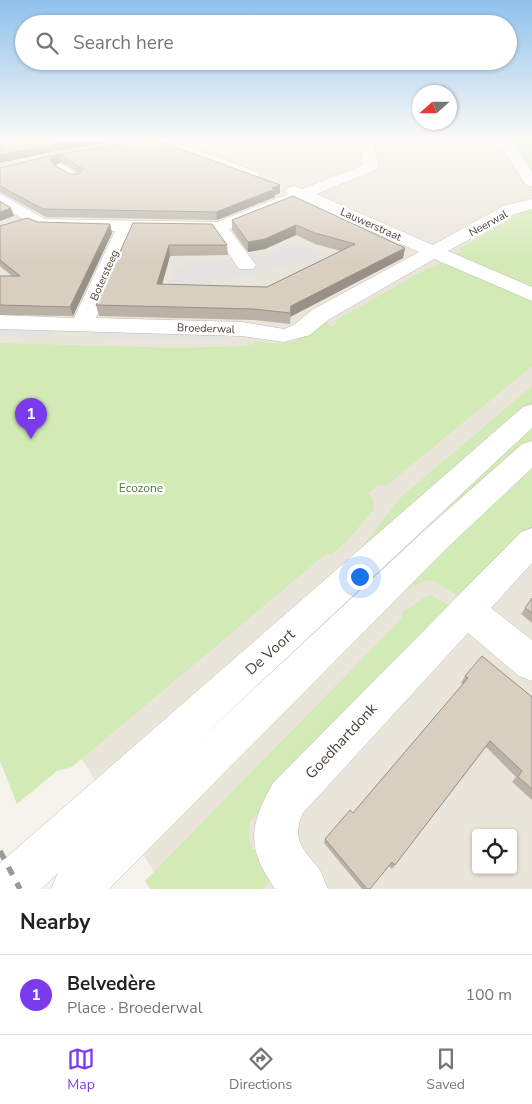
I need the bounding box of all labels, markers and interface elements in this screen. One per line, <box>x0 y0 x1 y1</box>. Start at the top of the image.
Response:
search box <box>15 15 517 70</box>
icon: search <box>33 29 61 57</box>
text: Search here <box>73 30 174 56</box>
north arrow <box>412 85 457 130</box>
street label: Lauwerstraat <box>338 204 404 245</box>
street label: Neerwal <box>466 206 511 240</box>
street label: Botersteeg <box>87 247 122 303</box>
street label: Broederwal <box>177 320 236 337</box>
pin: 1 <box>15 398 47 439</box>
park label: Ecozone <box>119 480 163 496</box>
your location <box>347 564 373 590</box>
street label: De Voort <box>241 624 300 680</box>
street label: Goedhartdonk <box>301 699 382 783</box>
map controls <box>472 829 517 874</box>
button: locate <box>472 829 517 874</box>
text: Nearby <box>20 908 90 936</box>
text: Belvedère <box>67 971 156 997</box>
text: 1 <box>31 984 41 1006</box>
text: 100 m <box>465 984 512 1006</box>
text: Place · Broederwal <box>67 997 202 1019</box>
tab: Map <box>67 1045 95 1094</box>
tab: Directions <box>229 1045 292 1094</box>
tab: Saved <box>426 1045 465 1094</box>

